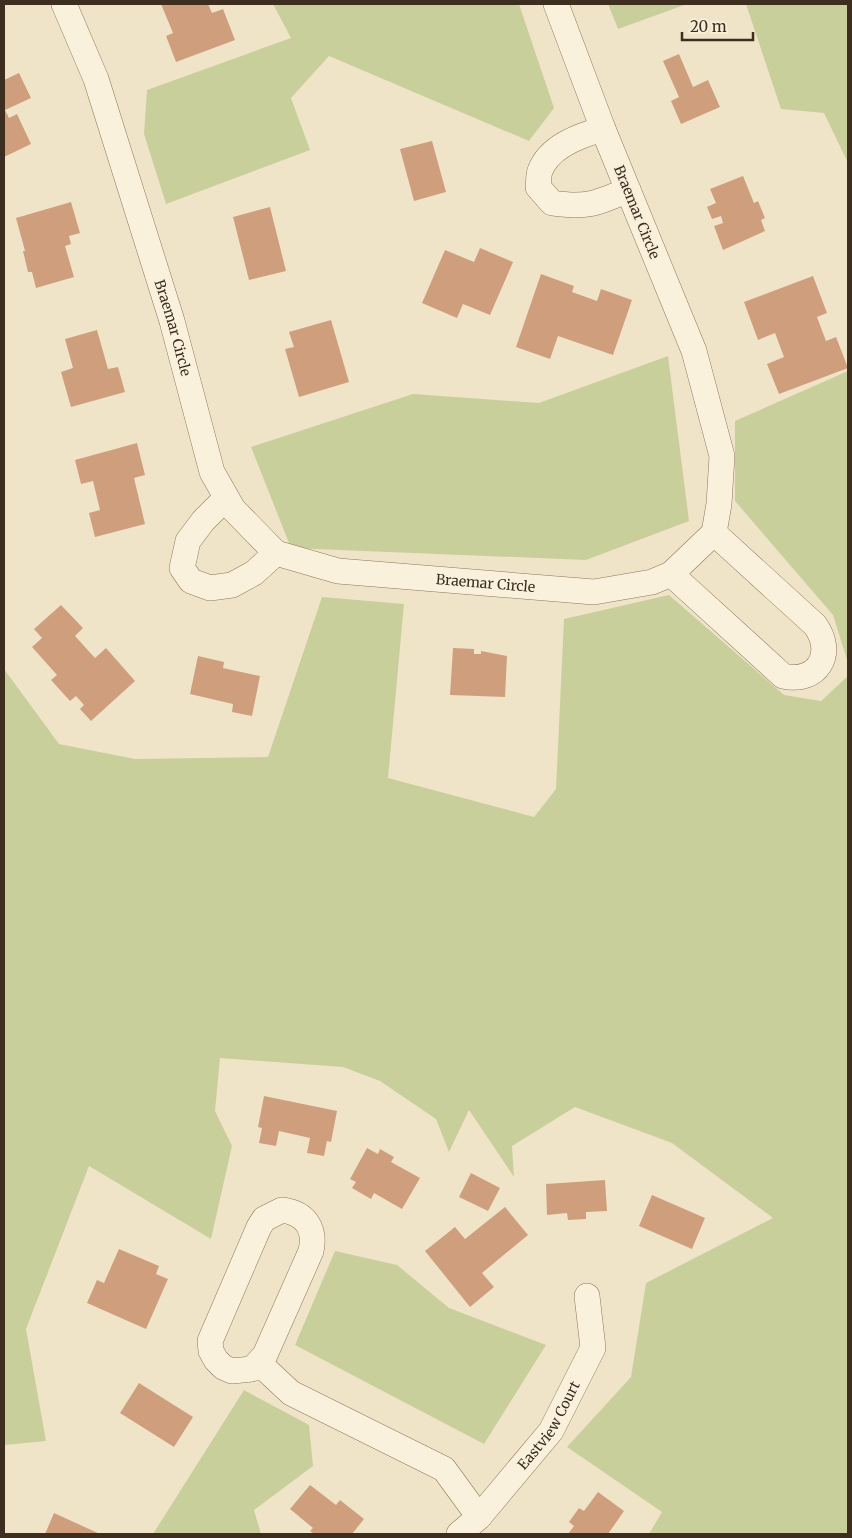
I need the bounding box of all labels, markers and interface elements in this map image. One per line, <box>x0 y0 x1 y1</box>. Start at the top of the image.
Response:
scale bar <box>682 10 753 42</box>
text: 20 m <box>690 17 727 36</box>
street label: Braemar Circle <box>610 163 664 261</box>
street label: Braemar Circle <box>151 277 195 378</box>
street label: Braemar Circle <box>435 570 536 596</box>
street label: Eastview Court <box>514 1378 584 1473</box>

